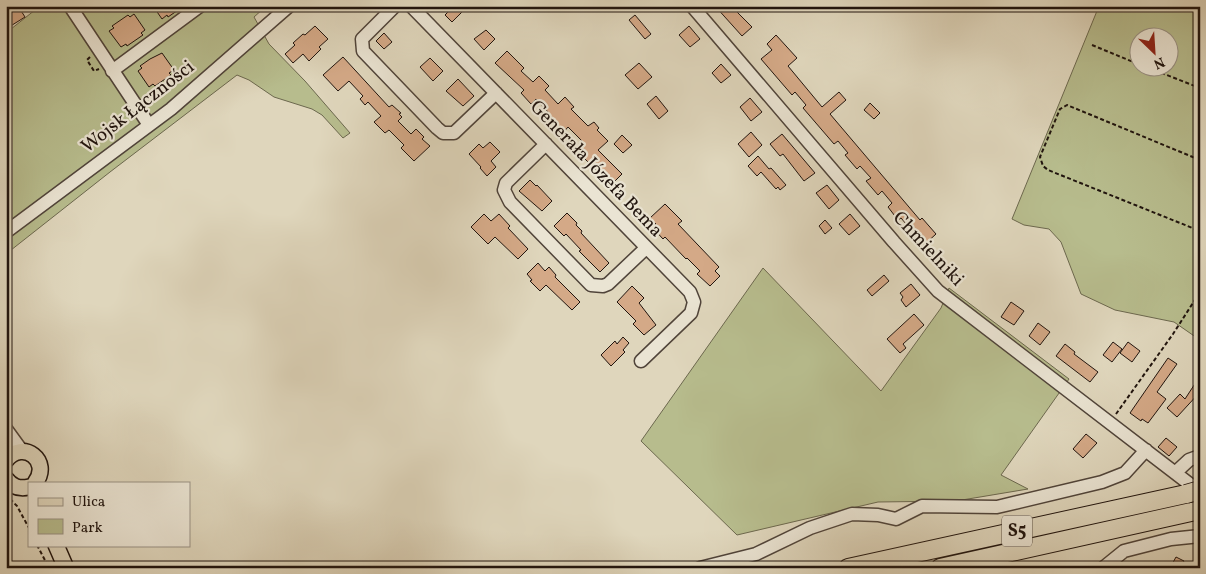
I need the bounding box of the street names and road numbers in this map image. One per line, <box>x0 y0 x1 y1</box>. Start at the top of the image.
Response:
street label: Wojsk Łączności <box>76 54 200 159</box>
street label: Generała Józefa Bema <box>524 95 668 243</box>
street label: Chmielniki <box>886 206 970 292</box>
road number: S5 <box>1002 516 1032 546</box>

